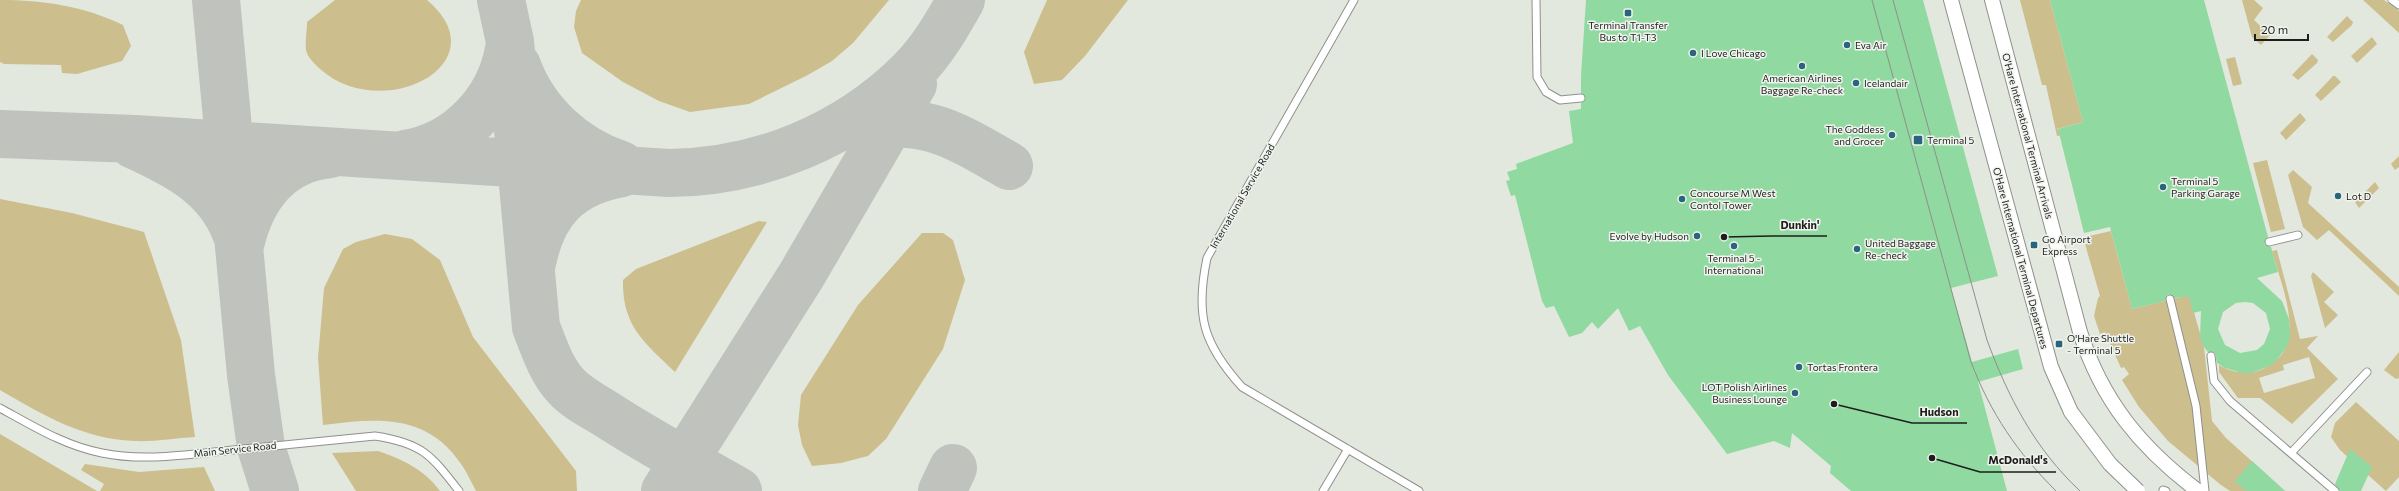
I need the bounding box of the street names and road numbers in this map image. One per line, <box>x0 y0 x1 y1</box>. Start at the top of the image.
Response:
street label: O'Hare International Terminal Arrivals <box>2000 52 2056 221</box>
street label: International Service Road <box>1207 141 1277 251</box>
street label: O'Hare International Terminal Departures <box>1991 166 2051 351</box>
street label: Main Service Road <box>193 439 277 459</box>

